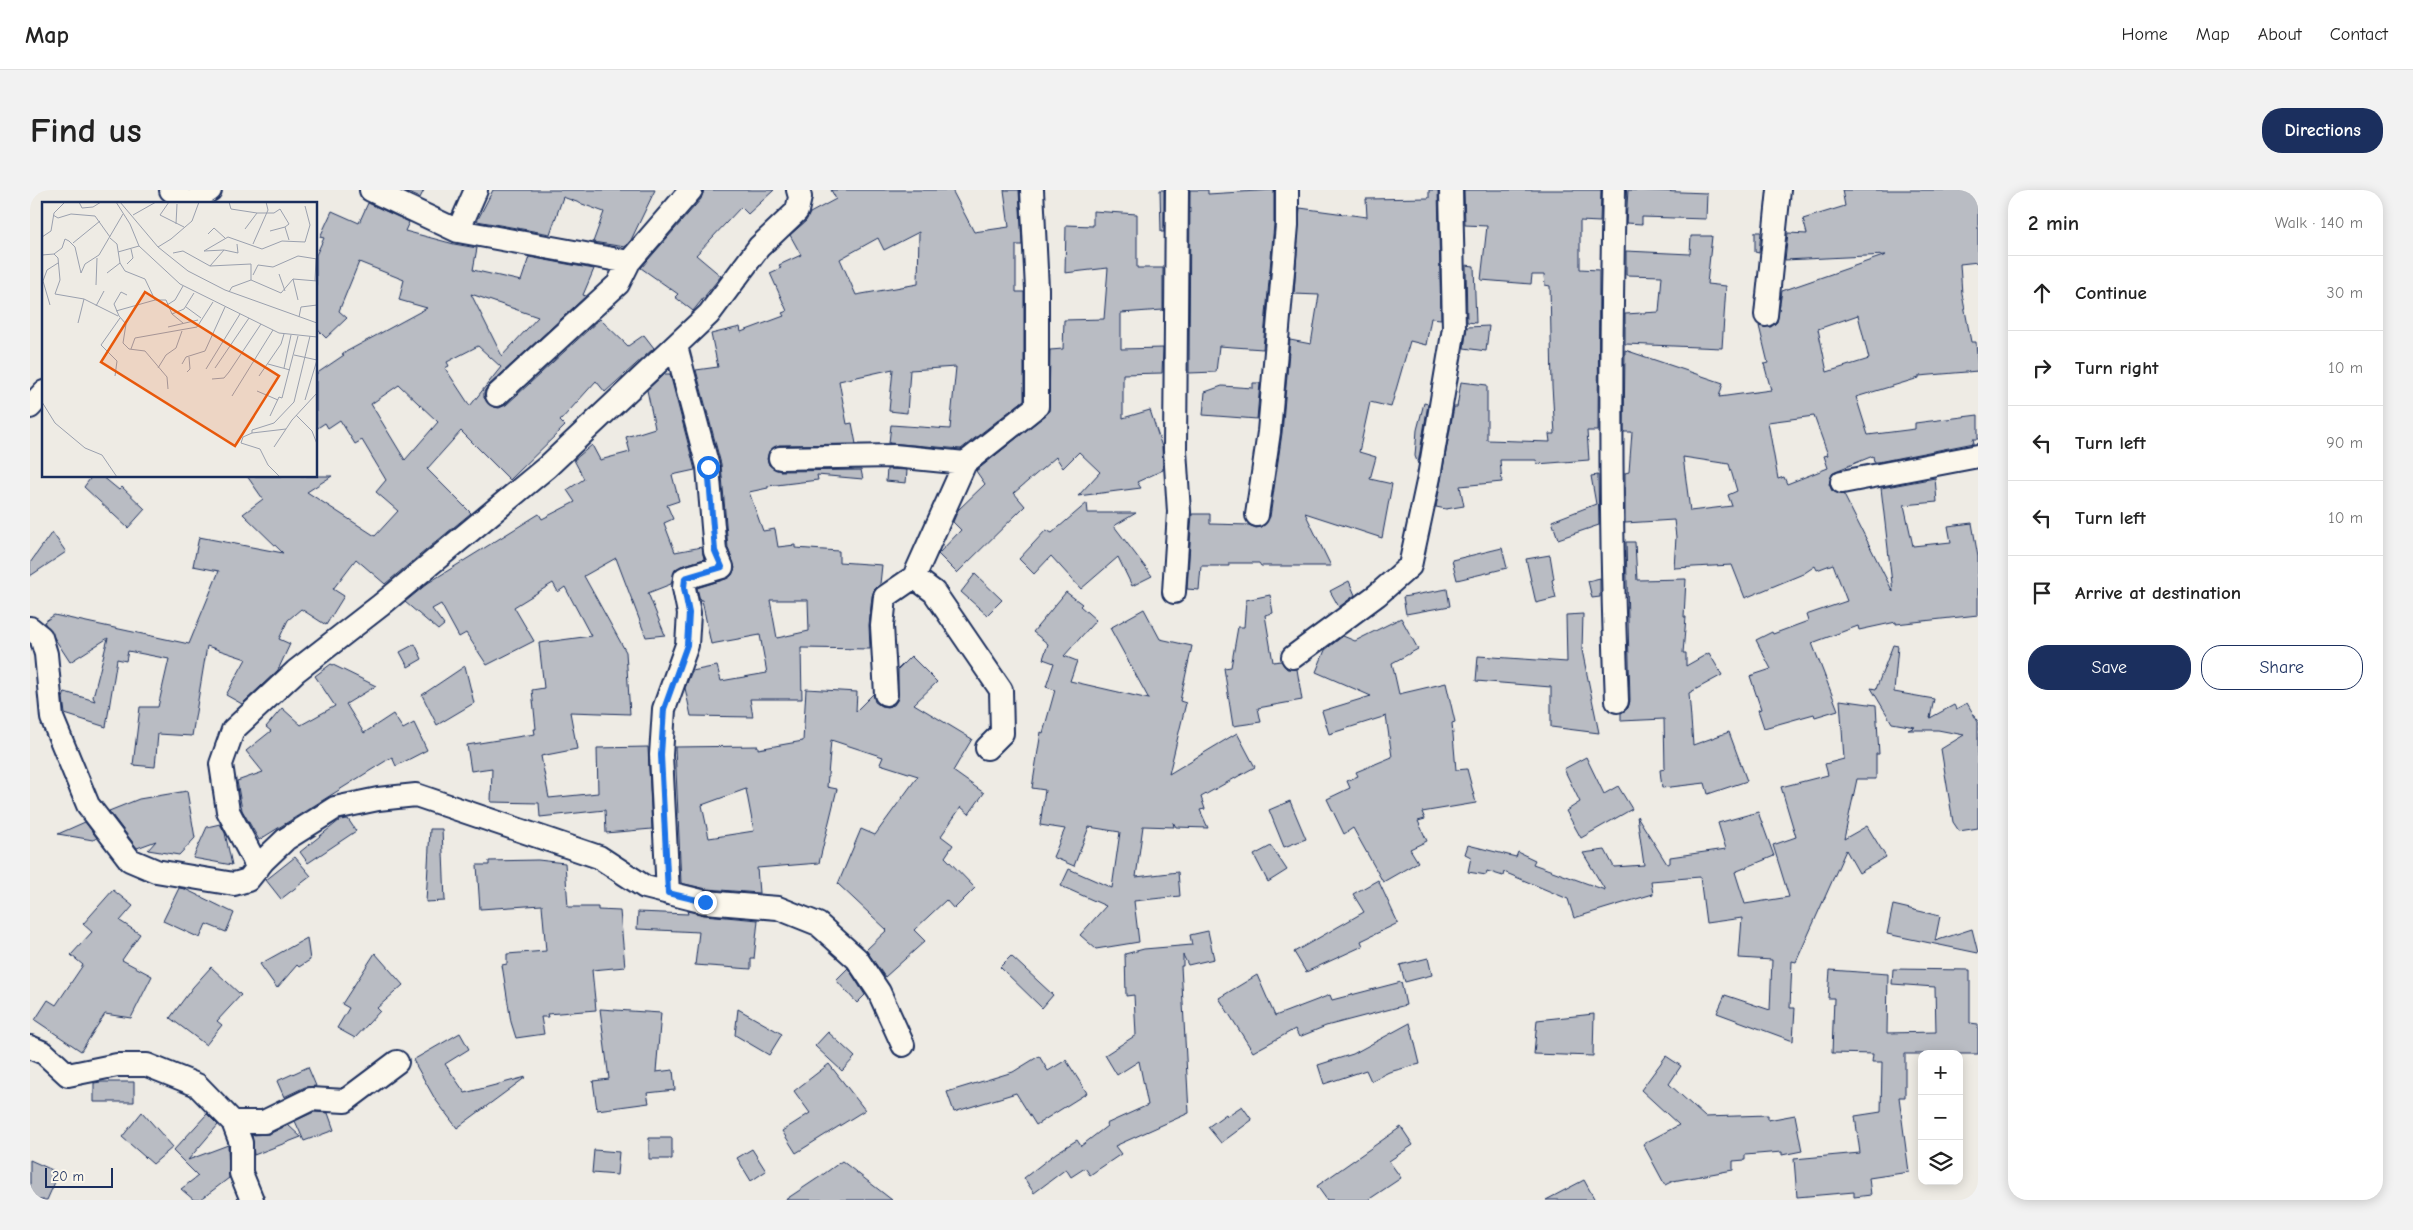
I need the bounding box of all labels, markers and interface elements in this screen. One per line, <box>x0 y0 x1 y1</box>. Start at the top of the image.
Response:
text: Map <box>25 21 69 49</box>
text: Home <box>2121 24 2168 45</box>
text: Map <box>2196 24 2230 45</box>
text: About <box>2258 24 2302 45</box>
text: Contact <box>2330 24 2388 45</box>
button: Directions <box>2262 108 2383 153</box>
text: Find us <box>30 110 142 151</box>
inset map <box>42 202 318 478</box>
text: 2 min <box>2028 211 2079 235</box>
text: Walk · 140 m <box>2275 214 2363 232</box>
icon: ahead <box>2028 279 2056 307</box>
text: Continue <box>2075 282 2147 304</box>
text: 30 m <box>2327 284 2363 302</box>
icon: right <box>2028 354 2056 382</box>
text: Turn right <box>2075 357 2159 379</box>
text: 10 m <box>2328 359 2363 377</box>
icon: left <box>2028 429 2056 457</box>
text: Turn left <box>2075 432 2146 454</box>
text: 90 m <box>2326 434 2363 452</box>
route start <box>697 456 720 479</box>
icon: left <box>2028 504 2056 532</box>
text: Turn left <box>2075 507 2146 529</box>
text: 10 m <box>2328 509 2363 527</box>
icon: arrive <box>2028 579 2056 607</box>
text: Arrive at destination <box>2075 582 2241 604</box>
button: Save <box>2028 645 2191 690</box>
button: Share <box>2201 645 2363 690</box>
route end <box>694 891 717 914</box>
map controls <box>1918 1050 1963 1185</box>
button: + <box>1918 1050 1963 1095</box>
button: − <box>1918 1095 1963 1140</box>
button: layers <box>1918 1140 1963 1185</box>
scale bar <box>45 1165 112 1188</box>
text: 20 m <box>52 1168 84 1185</box>

